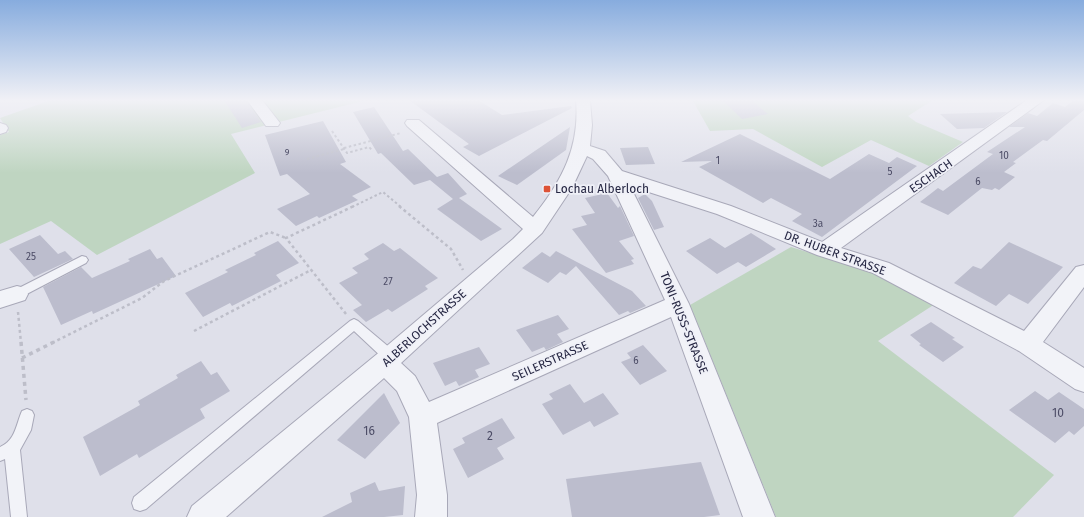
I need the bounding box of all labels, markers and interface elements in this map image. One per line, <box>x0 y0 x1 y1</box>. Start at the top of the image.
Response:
house number: 9 <box>285 147 290 157</box>
house number: 10 <box>999 150 1009 162</box>
house number: 1 <box>716 155 720 167</box>
street label: ESCHACH <box>907 156 955 196</box>
house number: 5 <box>887 166 893 178</box>
house number: 6 <box>975 176 981 188</box>
place label: Lochau Alberloch <box>555 182 649 196</box>
marker: Lochau Alberloch <box>542 184 552 194</box>
house number: 3a <box>813 218 823 230</box>
street label: DR. HUBER STRASSE <box>782 228 888 278</box>
house number: 25 <box>26 251 36 263</box>
street label: TONI-RUSS-STRASSE <box>657 270 711 376</box>
house number: 27 <box>383 276 393 288</box>
street label: ALBERLOCHSTRASSE <box>379 287 469 369</box>
street label: SEILERSTRASSE <box>510 338 590 384</box>
house number: 6 <box>633 355 639 367</box>
house number: 10 <box>1052 406 1064 420</box>
house number: 16 <box>363 424 375 438</box>
house number: 2 <box>487 429 493 443</box>

